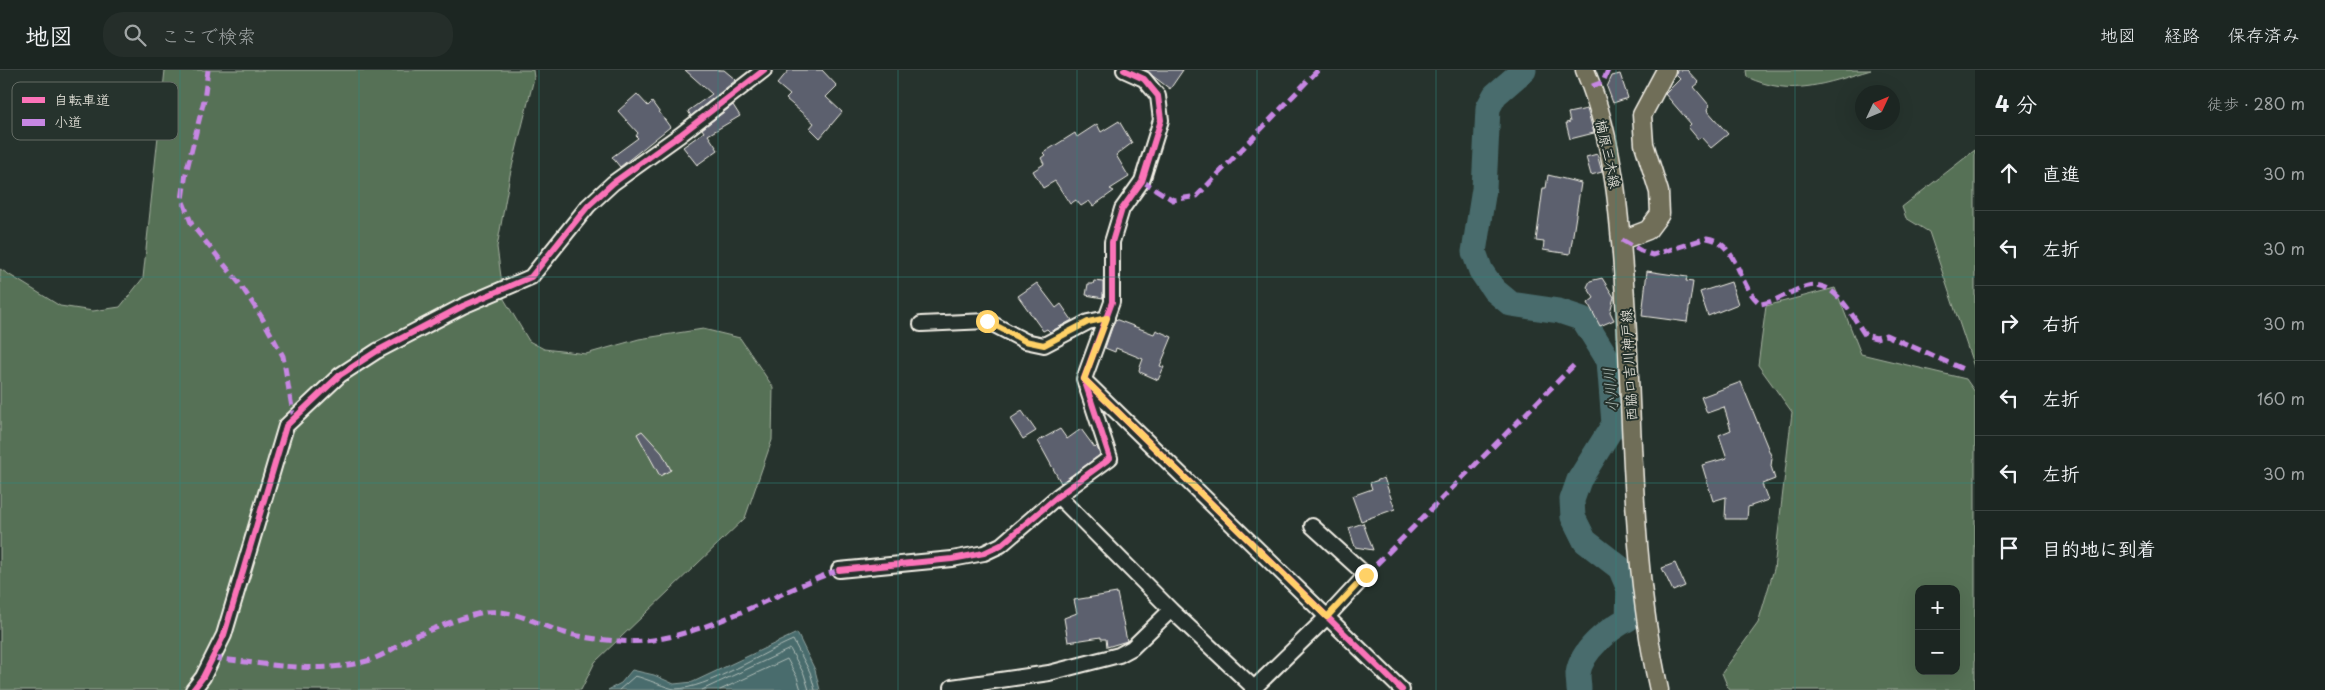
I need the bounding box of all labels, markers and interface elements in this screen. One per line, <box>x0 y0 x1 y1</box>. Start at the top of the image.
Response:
search box <box>103 12 453 57</box>
text: 地図 <box>25 17 73 53</box>
icon: search <box>121 21 149 49</box>
text: ここで検索 <box>161 21 256 49</box>
text: 地図 <box>2100 21 2136 48</box>
text: 経路 <box>2164 21 2200 48</box>
text: 保存済み <box>2228 21 2300 48</box>
legend <box>12 82 178 140</box>
north arrow <box>1855 85 1900 130</box>
text: 4 分 <box>1995 87 2037 119</box>
text: 自転車道 <box>54 89 110 110</box>
text: 徒歩 · 280 m <box>2207 91 2305 115</box>
text: 小道 <box>54 111 82 132</box>
street label: 楠原三木線 <box>1591 117 1626 190</box>
icon: ahead <box>1995 159 2023 187</box>
text: 直進 <box>2042 159 2080 187</box>
text: 30 m <box>2263 161 2305 185</box>
icon: left <box>1995 234 2023 262</box>
text: 左折 <box>2042 234 2080 262</box>
text: 30 m <box>2263 236 2305 260</box>
street label: 西脇口吉川神戸線 <box>1615 309 1642 421</box>
icon: right <box>1995 309 2023 337</box>
text: 右折 <box>2042 309 2080 337</box>
route start <box>976 310 999 333</box>
text: 30 m <box>2263 311 2305 335</box>
water label: 小川川 <box>1596 367 1623 414</box>
icon: left <box>1995 384 2023 412</box>
text: 左折 <box>2042 384 2080 412</box>
text: 160 m <box>2257 386 2305 410</box>
icon: left <box>1995 459 2023 487</box>
text: 左折 <box>2042 459 2080 487</box>
text: 30 m <box>2263 461 2305 485</box>
icon: arrive <box>1995 534 2023 562</box>
text: 目的地に到着 <box>2042 534 2156 562</box>
route end <box>1355 564 1378 587</box>
map controls <box>1915 585 1960 675</box>
button: + <box>1915 585 1960 630</box>
button: − <box>1915 630 1960 675</box>

